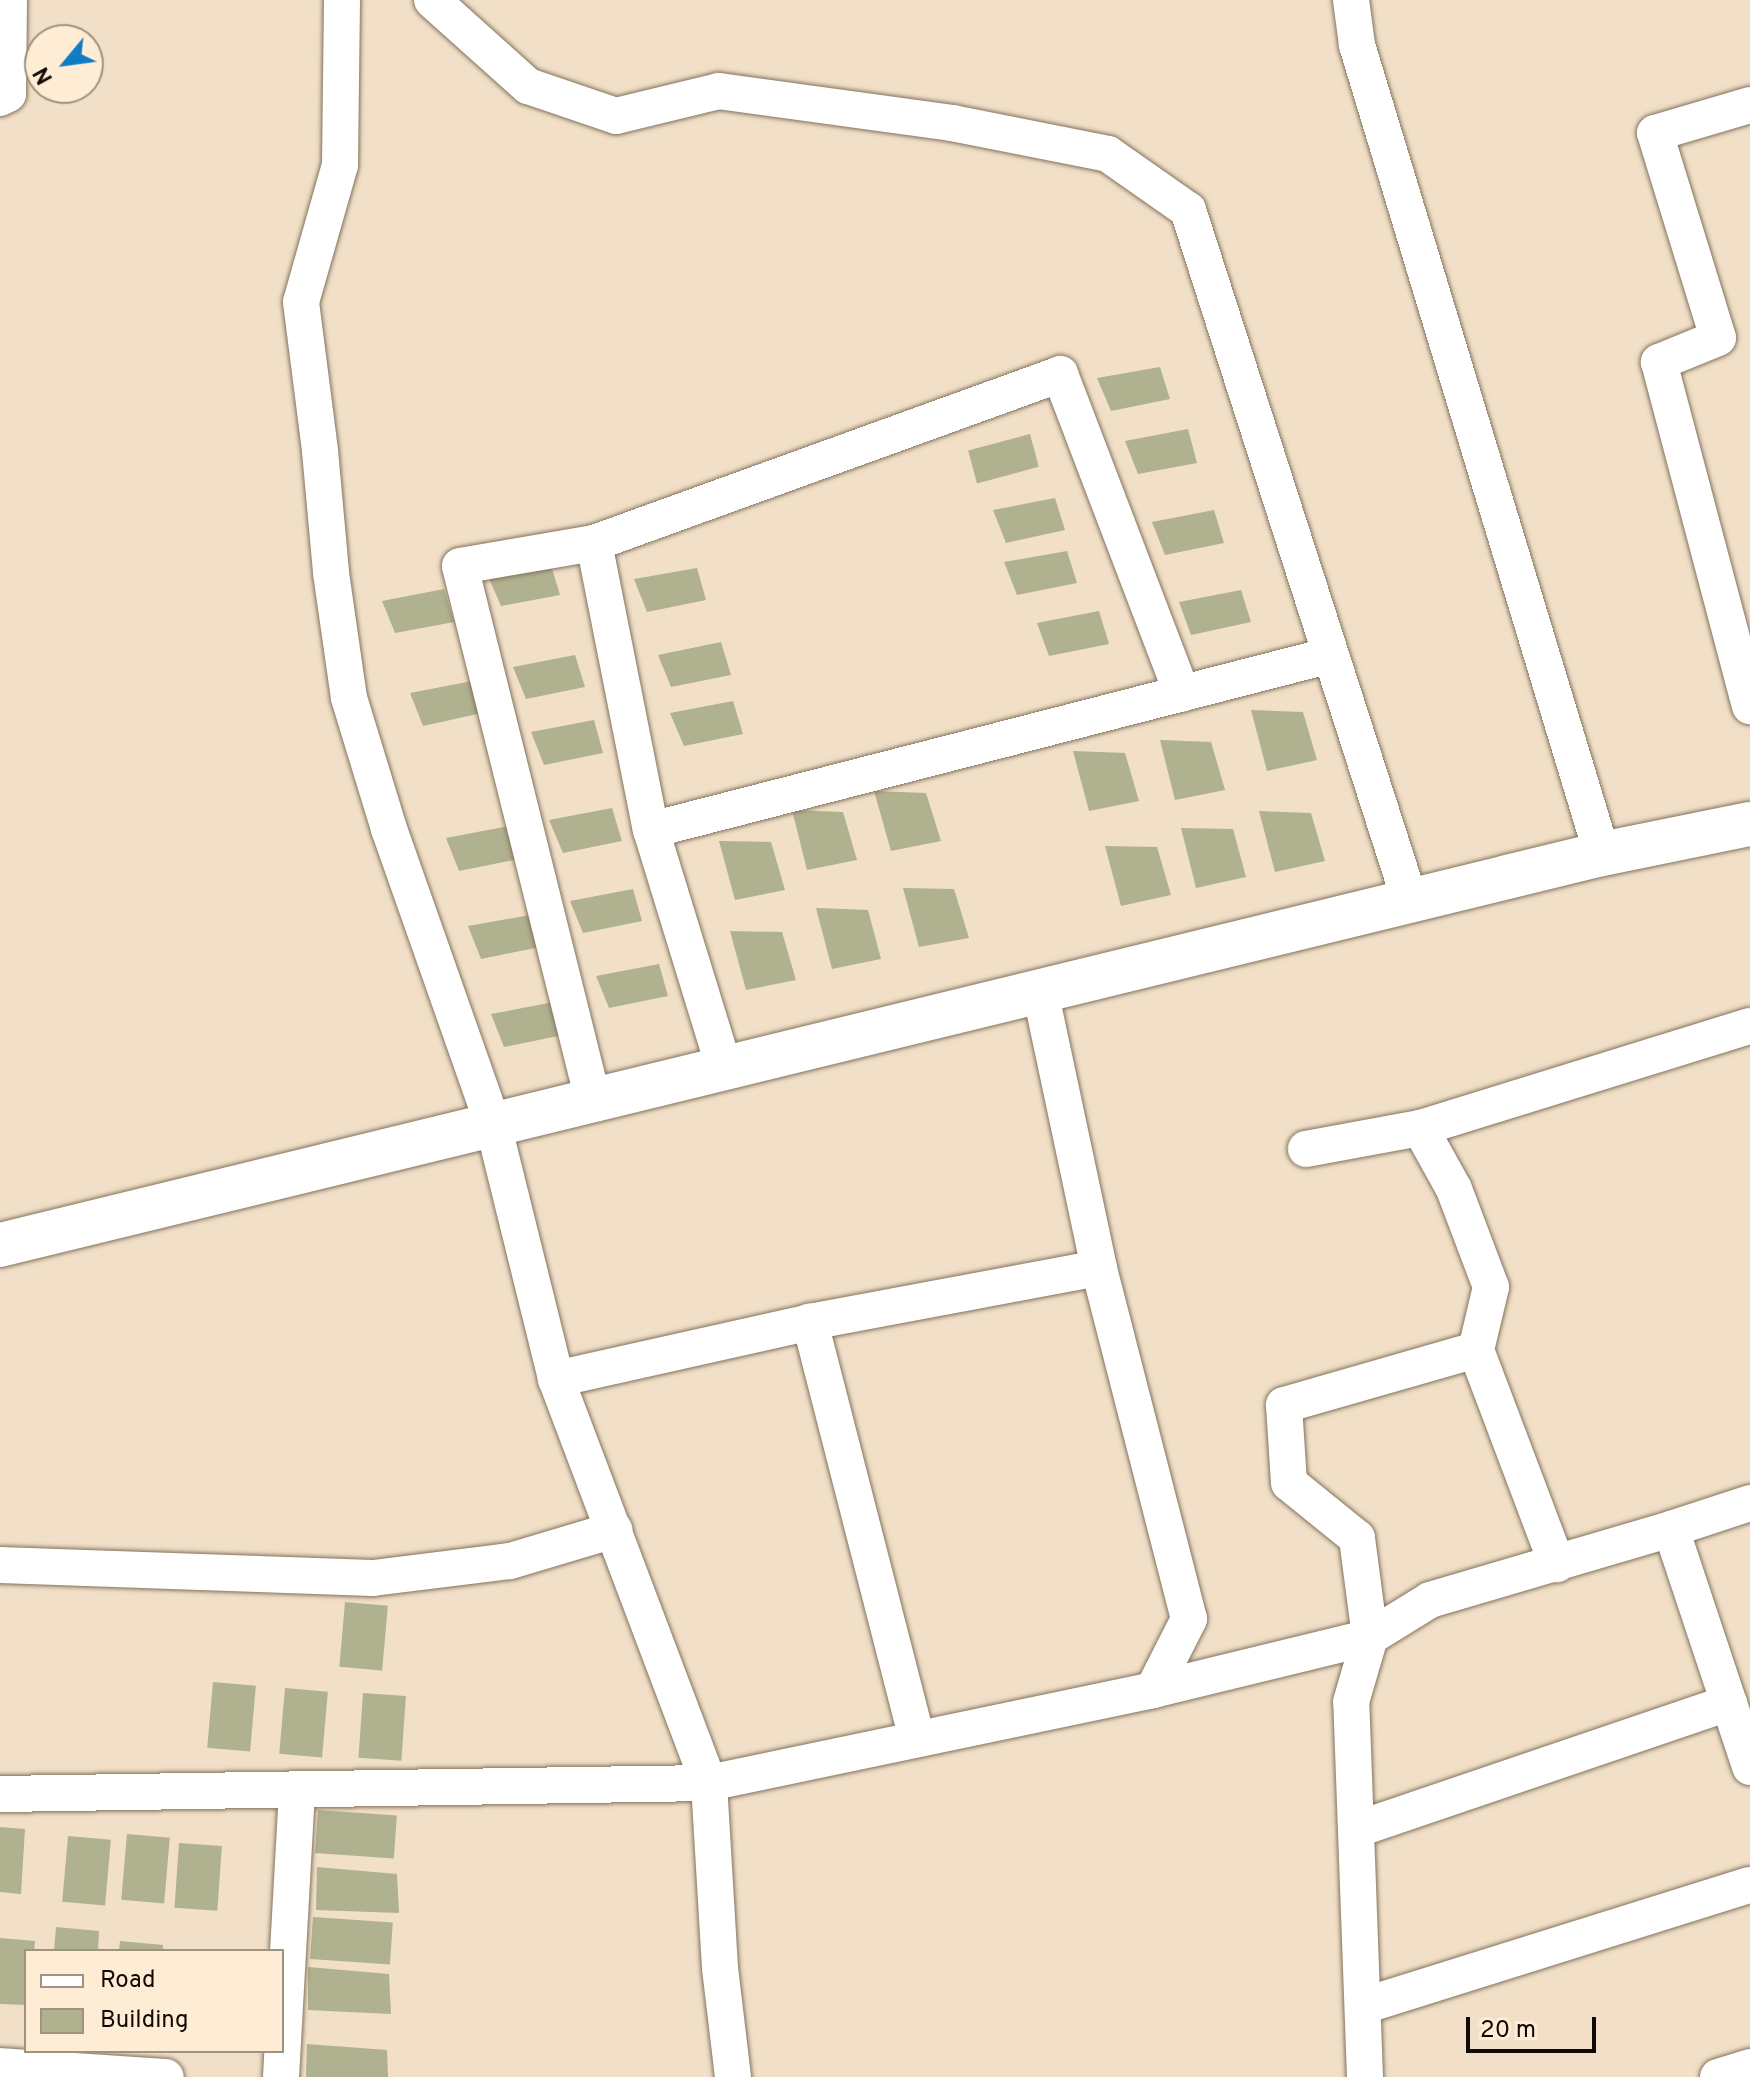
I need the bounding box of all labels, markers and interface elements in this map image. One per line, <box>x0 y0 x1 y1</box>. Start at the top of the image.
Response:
north arrow <box>24 24 104 104</box>
text: N <box>29 61 60 88</box>
legend <box>24 1949 284 2053</box>
text: Road <box>100 1966 156 1996</box>
scale bar <box>1470 2001 1600 2051</box>
text: Building <box>100 2006 189 2036</box>
text: 20 m <box>1480 2016 1536 2046</box>

